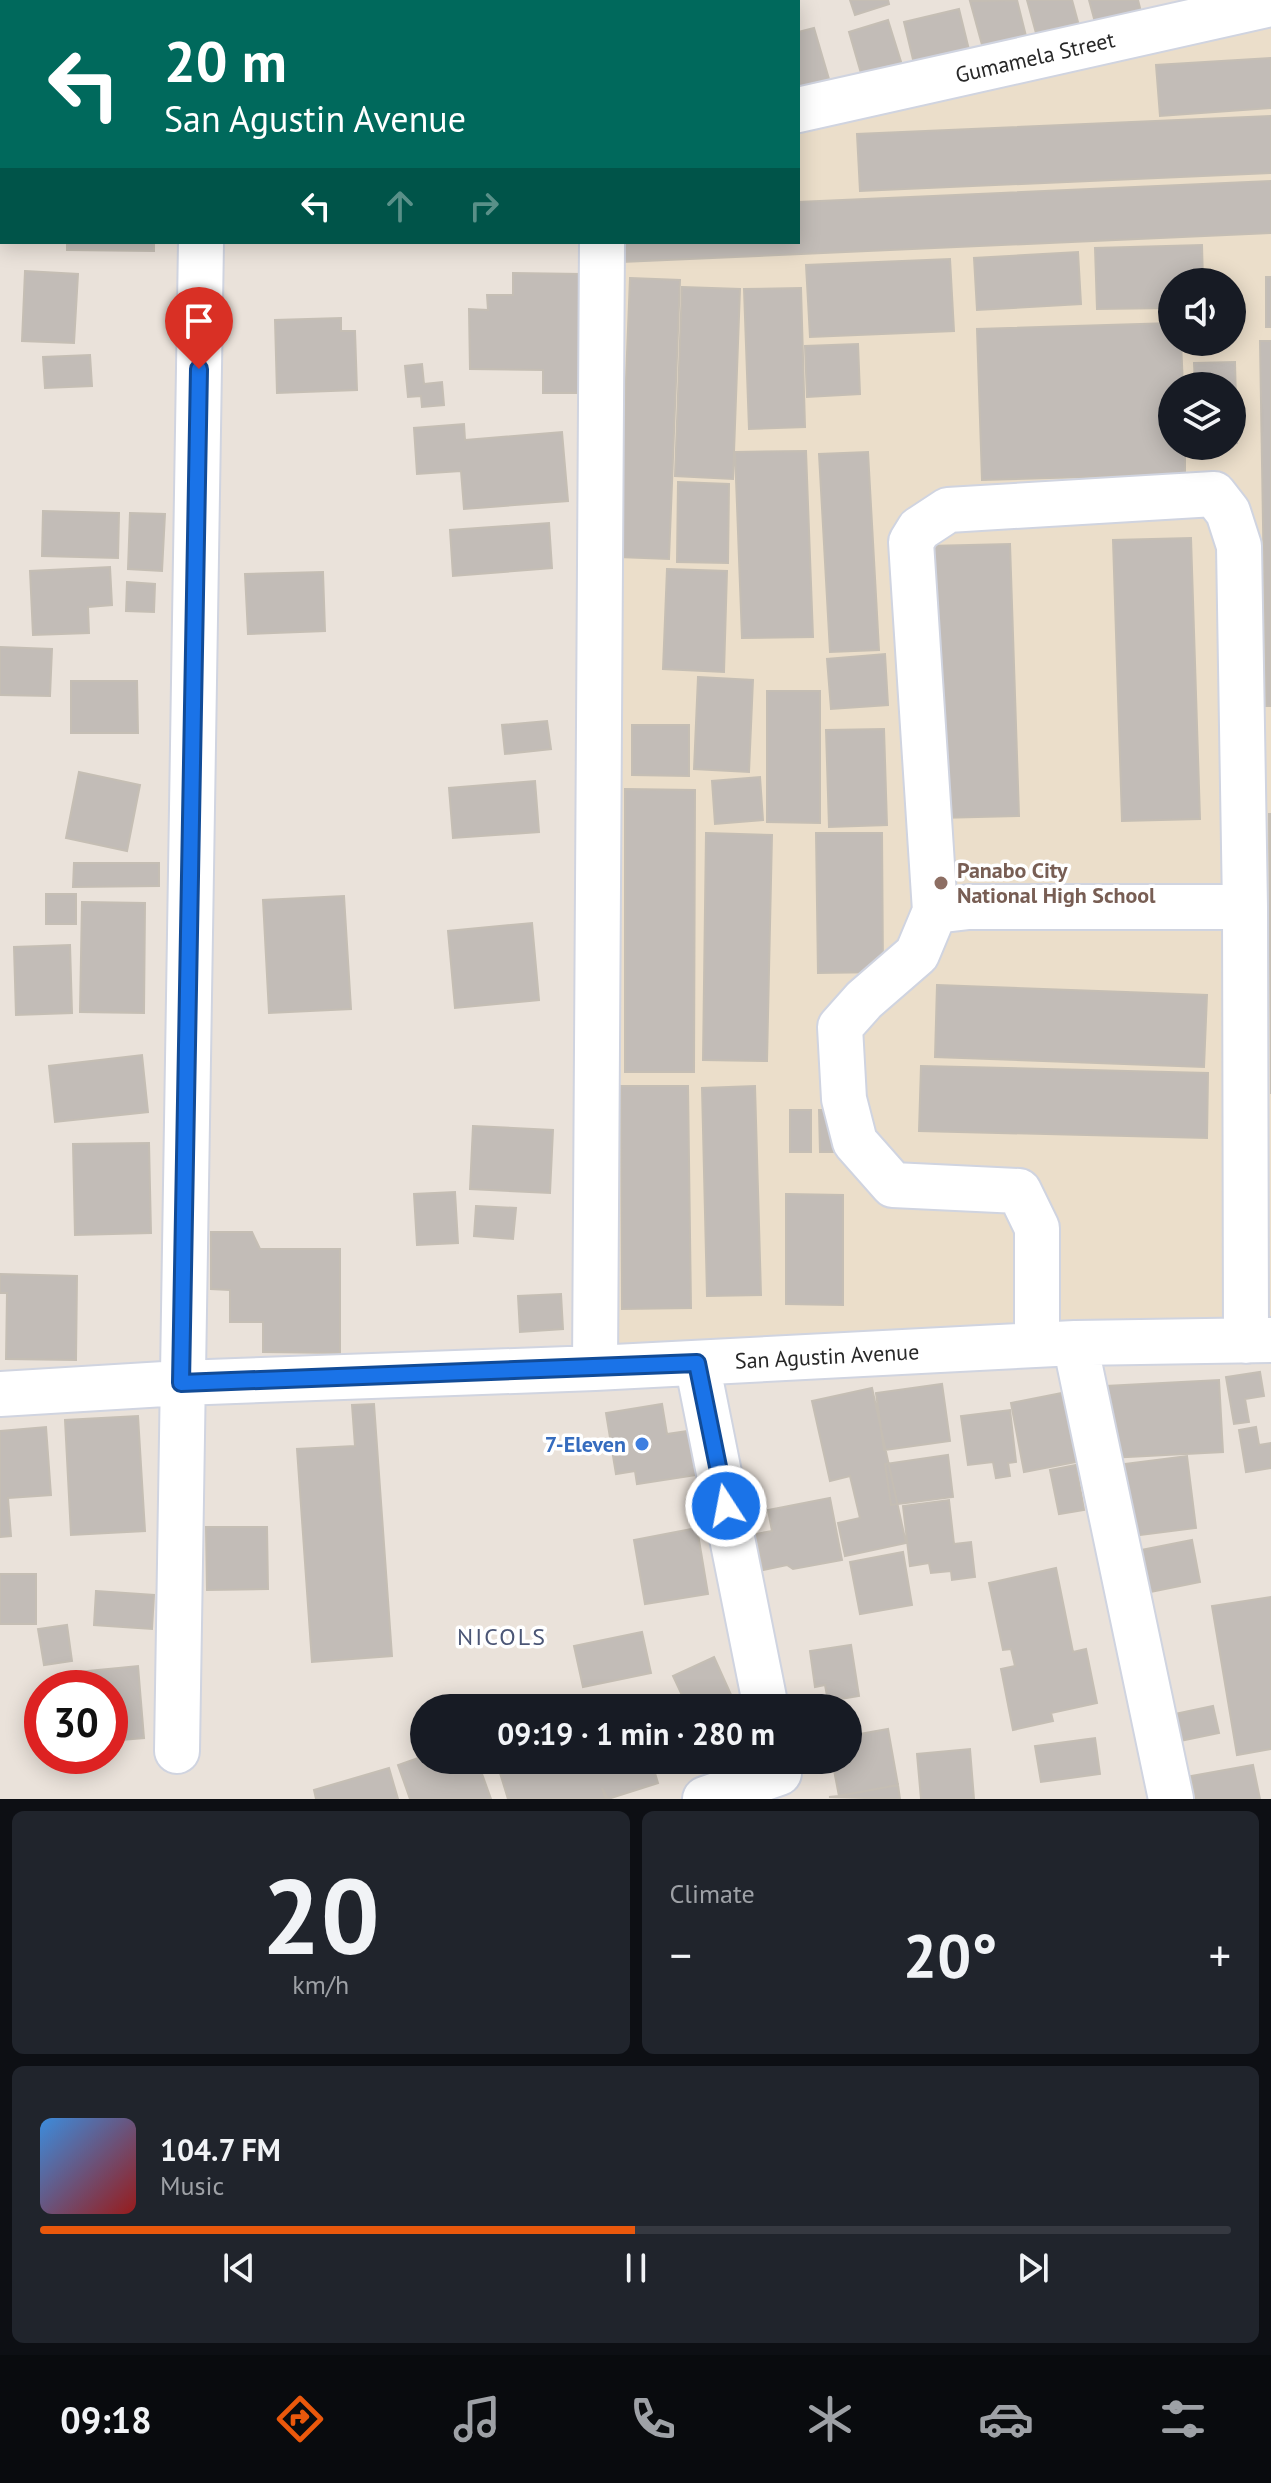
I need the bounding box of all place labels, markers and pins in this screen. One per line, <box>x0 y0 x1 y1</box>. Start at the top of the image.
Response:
pin <box>165 287 233 369</box>
place label: Panabo City National High School <box>957 856 1156 909</box>
marker: Panabo City National High School <box>932 874 950 892</box>
place label: 7-Eleven <box>545 1430 626 1458</box>
marker: 7-Eleven <box>633 1435 651 1453</box>

